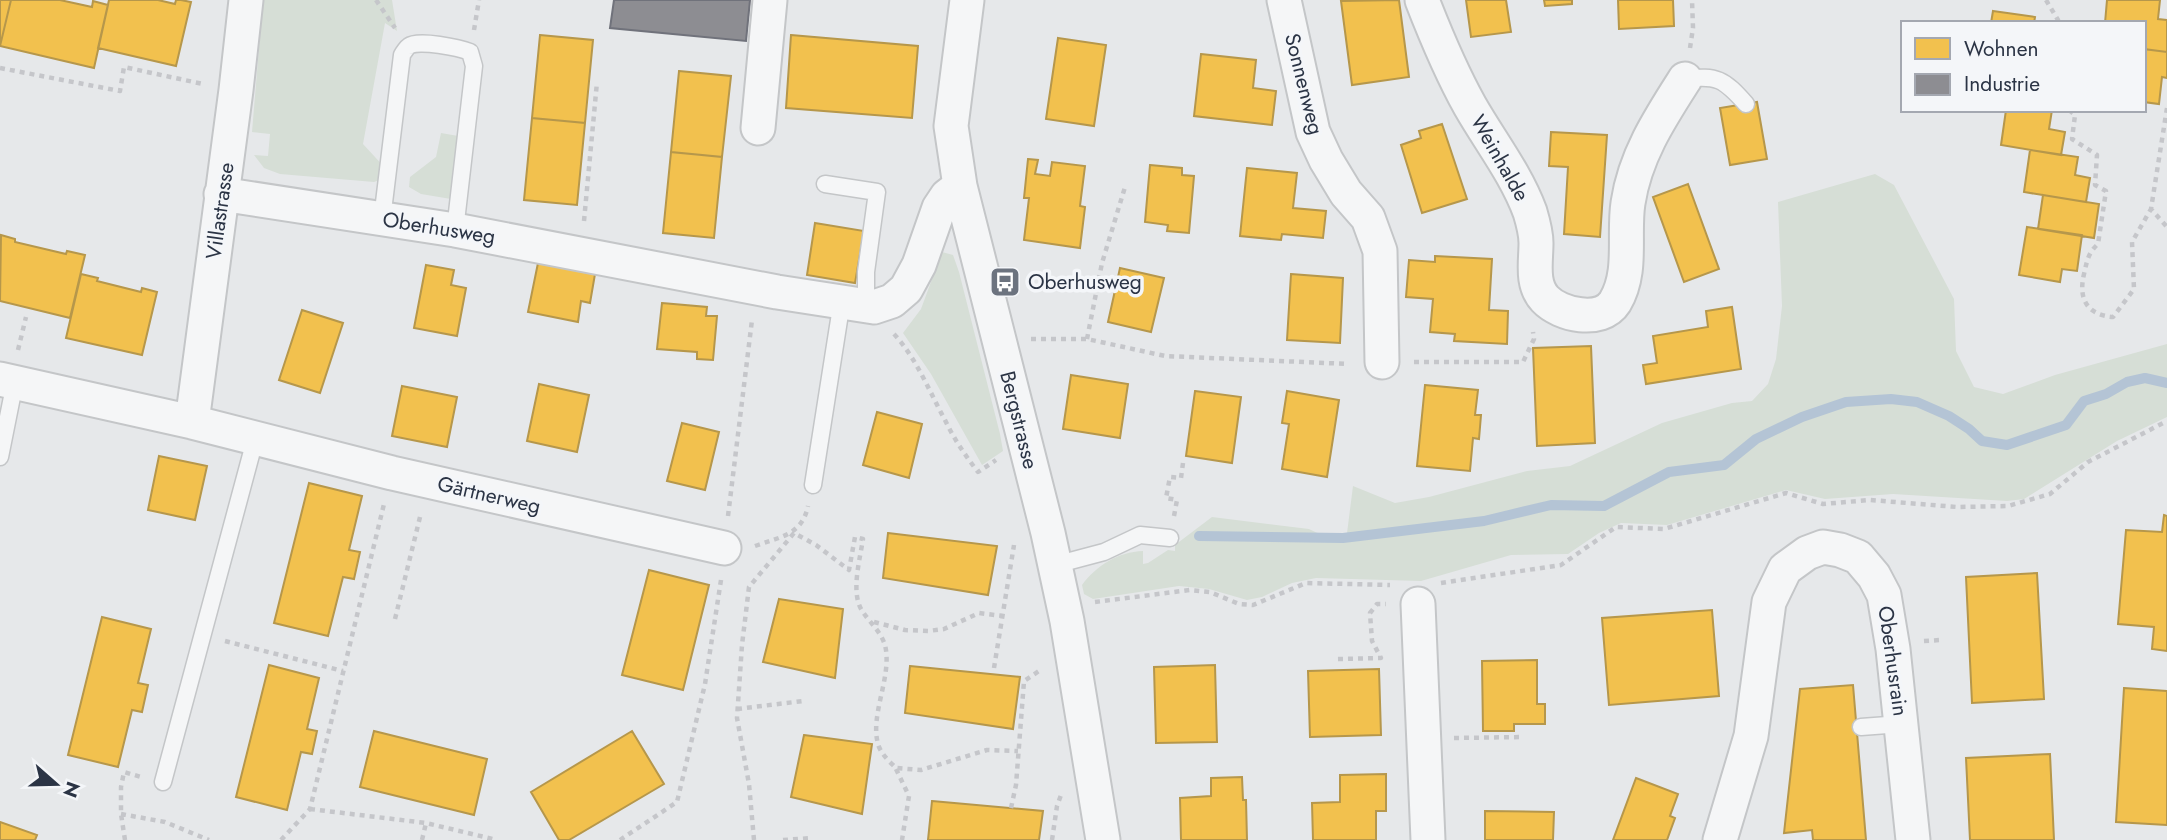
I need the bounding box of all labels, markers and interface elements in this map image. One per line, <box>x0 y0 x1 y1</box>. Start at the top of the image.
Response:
legend <box>1901 21 2146 112</box>
street label: Sonnenweg <box>1277 30 1331 138</box>
text: Wohnen <box>1964 34 2038 64</box>
text: Industrie <box>1964 69 2040 99</box>
street label: Weinhalde <box>1463 109 1537 207</box>
street label: Villastrasse <box>198 160 242 261</box>
street label: Oberhusweg <box>380 204 498 252</box>
bus stop icon: Oberhusweg <box>988 265 1022 299</box>
place label: Oberhusweg <box>1028 267 1142 297</box>
street label: Bergstrasse <box>992 368 1046 472</box>
street label: Gärtnerweg <box>434 469 544 521</box>
street label: Oberhusrain <box>1870 604 1916 718</box>
north arrow <box>21 749 91 819</box>
text: N <box>56 778 87 801</box>

